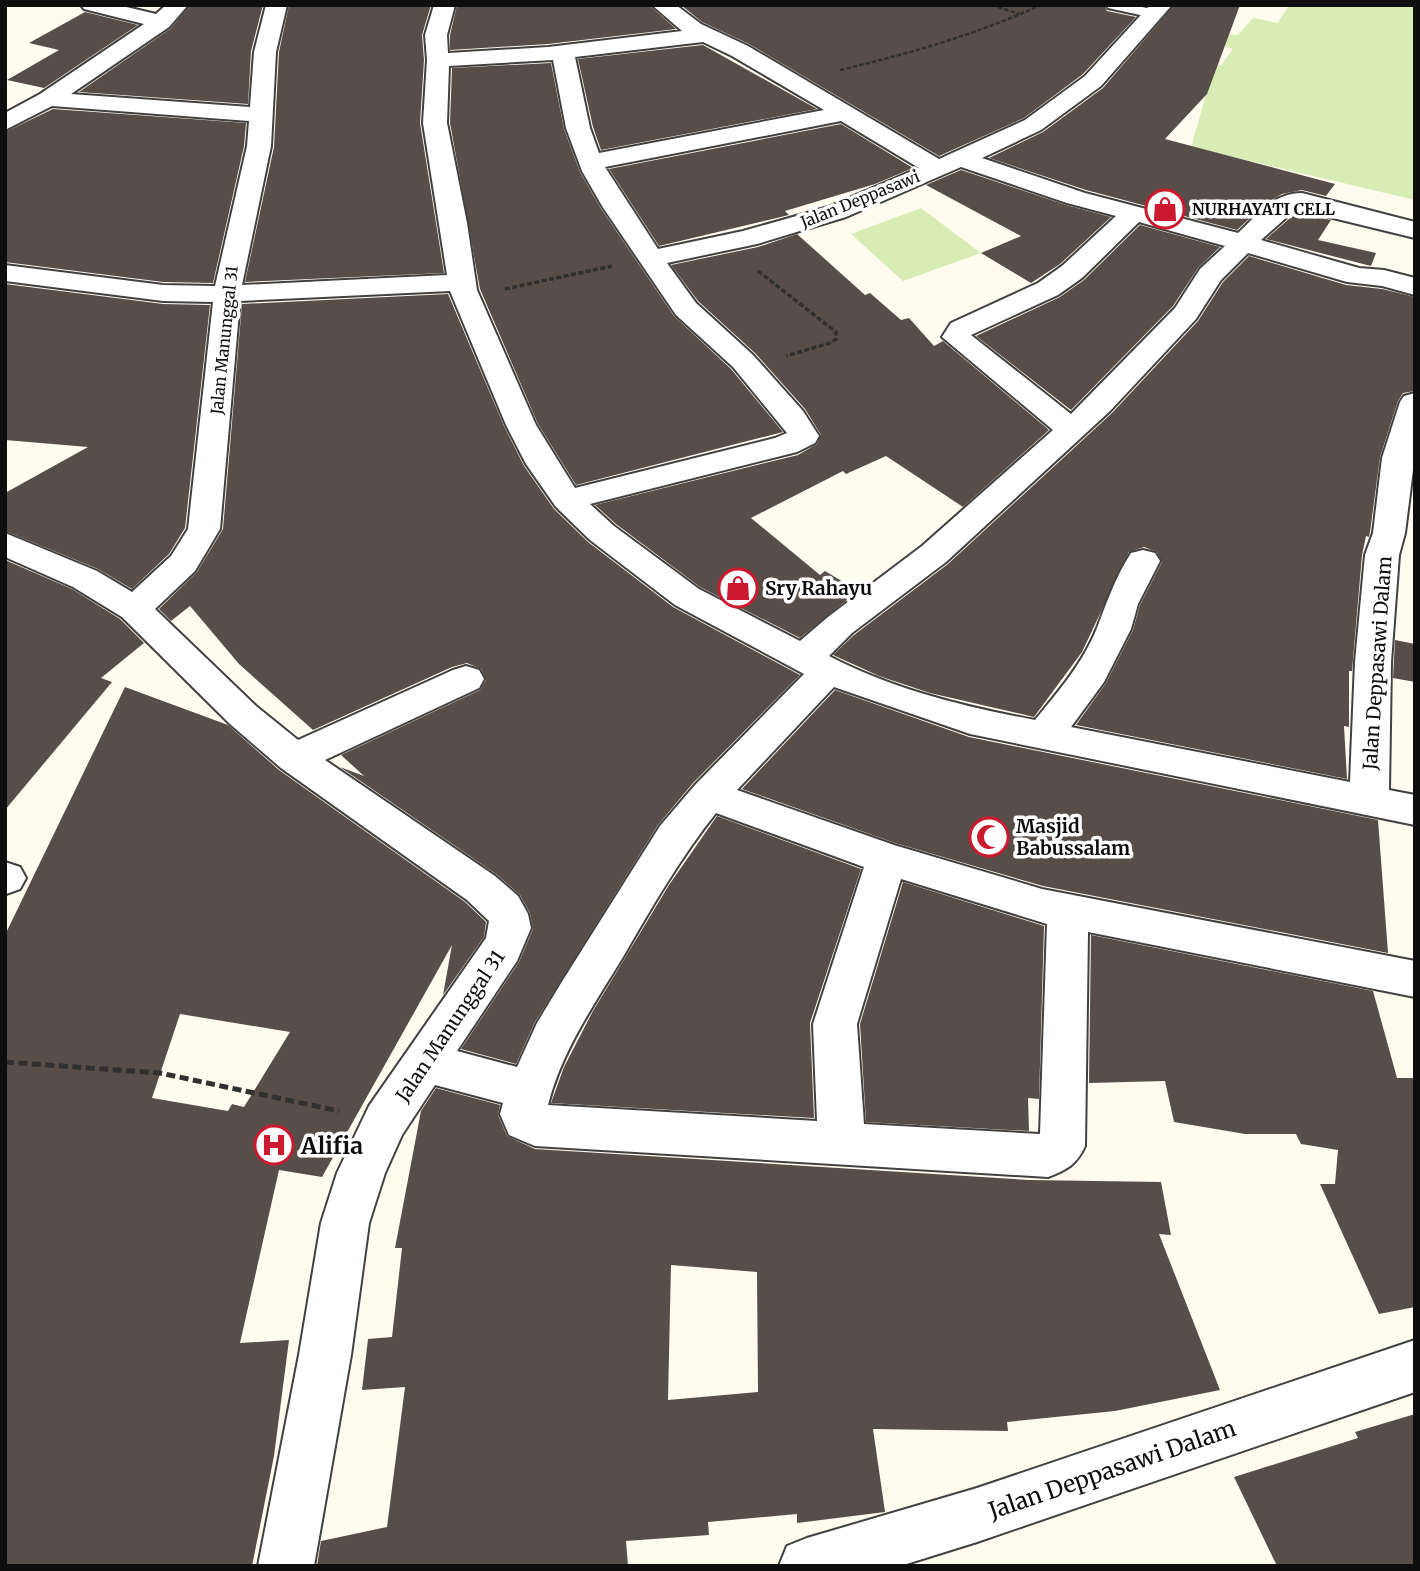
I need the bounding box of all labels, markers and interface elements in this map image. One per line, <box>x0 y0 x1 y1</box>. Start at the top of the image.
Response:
street label: Jalan Deppasawi <box>797 166 923 232</box>
shop icon: NURHAYATI CELL <box>1144 188 1186 230</box>
place label: NURHAYATI CELL <box>1192 199 1335 219</box>
street label: Jalan Manunggal 31 <box>206 264 242 416</box>
street label: Jalan Deppasawi Dalam <box>1357 555 1396 772</box>
shop icon: Sry Rahayu <box>717 567 759 609</box>
place label: Sry Rahayu <box>765 576 872 600</box>
place label: Masjid Babussalam <box>1016 814 1130 860</box>
mosque icon: Masjid Babussalam <box>968 816 1010 858</box>
street label: Jalan Manunggal 31 <box>390 945 510 1107</box>
hospital icon: Alifia <box>253 1124 295 1166</box>
place label: Alifia <box>300 1131 363 1160</box>
street label: Jalan Deppasawi Dalam <box>984 1413 1240 1525</box>

